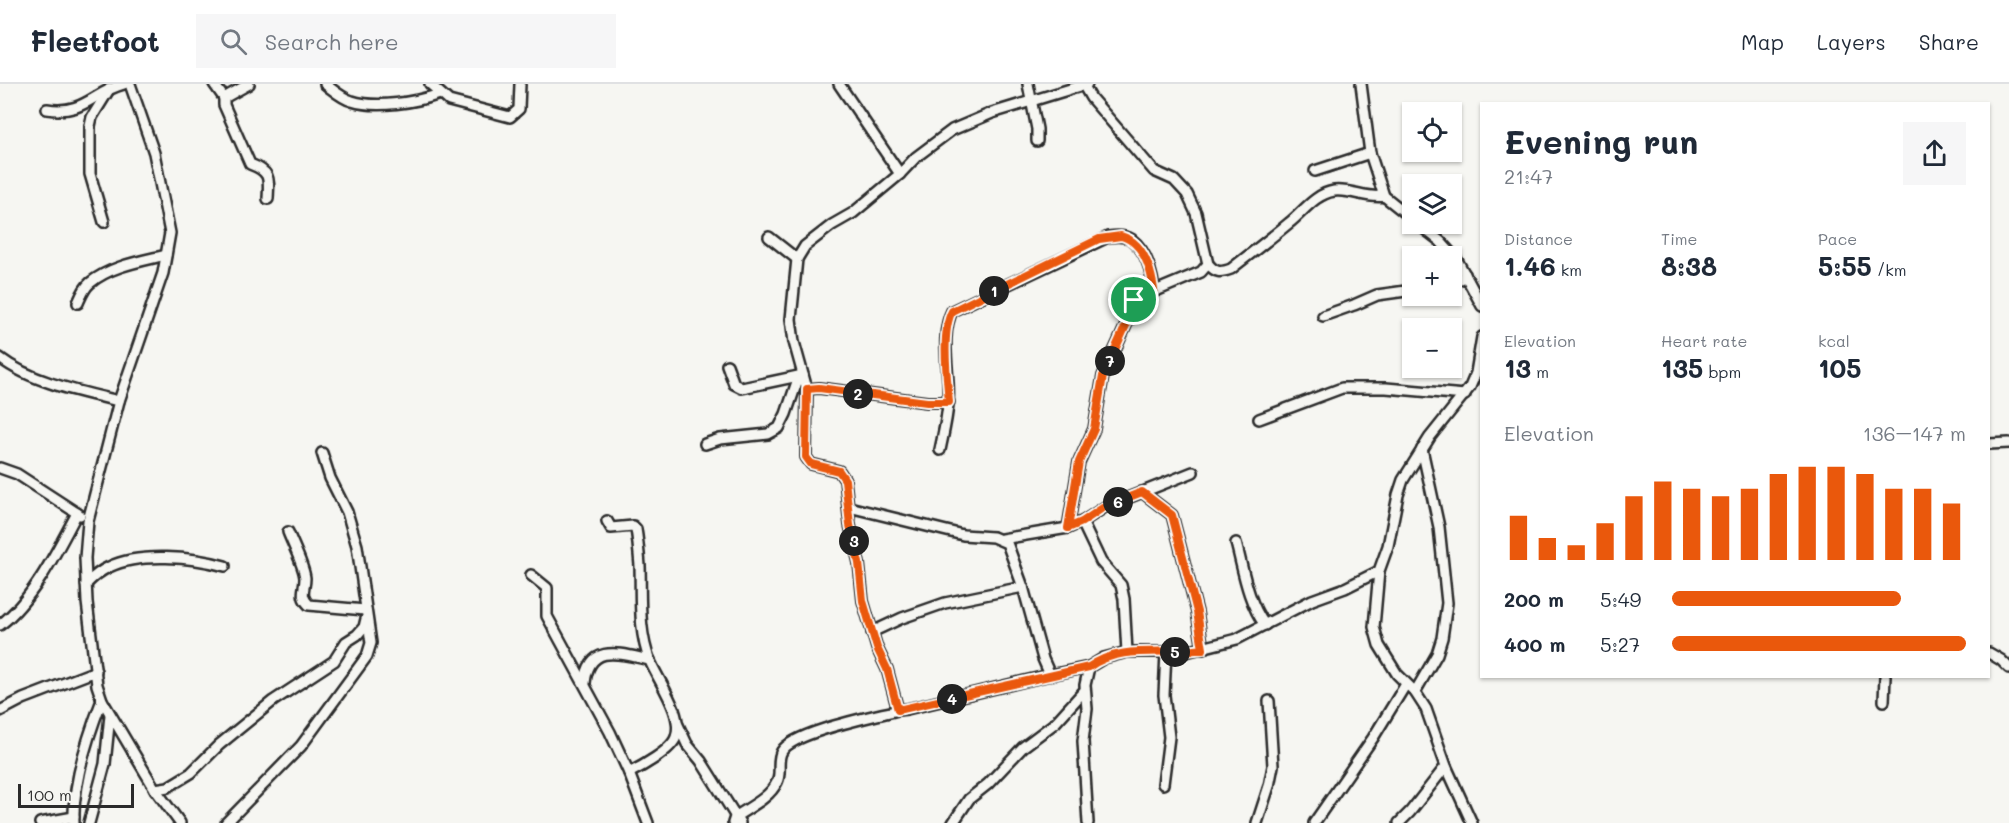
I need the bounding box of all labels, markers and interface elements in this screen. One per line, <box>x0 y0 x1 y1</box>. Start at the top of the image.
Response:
search box <box>196 14 616 68</box>
text: Fleetfoot <box>30 23 160 59</box>
icon: search <box>217 25 250 58</box>
text: Search here <box>265 27 399 56</box>
text: Map <box>1741 28 1784 55</box>
text: Layers <box>1817 28 1886 55</box>
text: Share <box>1919 28 1979 55</box>
map controls <box>1402 102 1462 378</box>
button: locate <box>1402 102 1462 162</box>
text: Evening run <box>1504 119 1698 162</box>
button: share <box>1903 122 1966 185</box>
text: 21:47 <box>1504 163 1553 189</box>
button: layers <box>1402 174 1462 234</box>
text: Distance <box>1504 228 1573 249</box>
text: Time <box>1661 228 1697 249</box>
text: Pace <box>1818 228 1857 249</box>
button: + <box>1402 246 1462 306</box>
text: 1.46 <box>1504 249 1556 283</box>
text: 8:38 <box>1661 249 1717 283</box>
text: 5:55 <box>1818 249 1872 283</box>
text: km <box>1556 259 1582 280</box>
text: /km <box>1872 259 1907 280</box>
pin <box>1108 274 1159 325</box>
pin: 1 <box>979 276 1009 306</box>
text: 1 <box>990 280 998 301</box>
icon: arrive <box>1117 283 1150 316</box>
button: − <box>1402 318 1462 378</box>
text: Elevation <box>1504 330 1576 351</box>
text: Heart rate <box>1661 330 1747 351</box>
text: kcal <box>1818 330 1850 351</box>
pin: 7 <box>1095 346 1125 376</box>
text: 7 <box>1106 350 1114 371</box>
text: 13 <box>1504 351 1531 385</box>
text: 135 <box>1661 351 1703 385</box>
text: 105 <box>1818 351 1861 385</box>
text: m <box>1531 361 1549 382</box>
text: bpm <box>1703 361 1741 382</box>
pin: 2 <box>843 379 873 409</box>
text: 2 <box>854 383 862 404</box>
text: Elevation <box>1504 420 1594 446</box>
text: 136–147 m <box>1863 420 1966 446</box>
pin: 6 <box>1103 487 1133 517</box>
text: 6 <box>1113 491 1123 512</box>
pin: 3 <box>839 526 869 556</box>
text: 3 <box>849 530 859 551</box>
text: 200 m <box>1504 586 1564 612</box>
text: 5:49 <box>1600 586 1641 612</box>
text: 400 m <box>1504 631 1565 657</box>
text: 5:27 <box>1600 631 1640 657</box>
pin: 5 <box>1160 637 1190 667</box>
text: 5 <box>1170 641 1180 662</box>
pin: 4 <box>937 684 967 714</box>
text: 4 <box>947 688 957 709</box>
scale bar <box>18 781 134 808</box>
text: 100 m <box>27 784 72 805</box>

